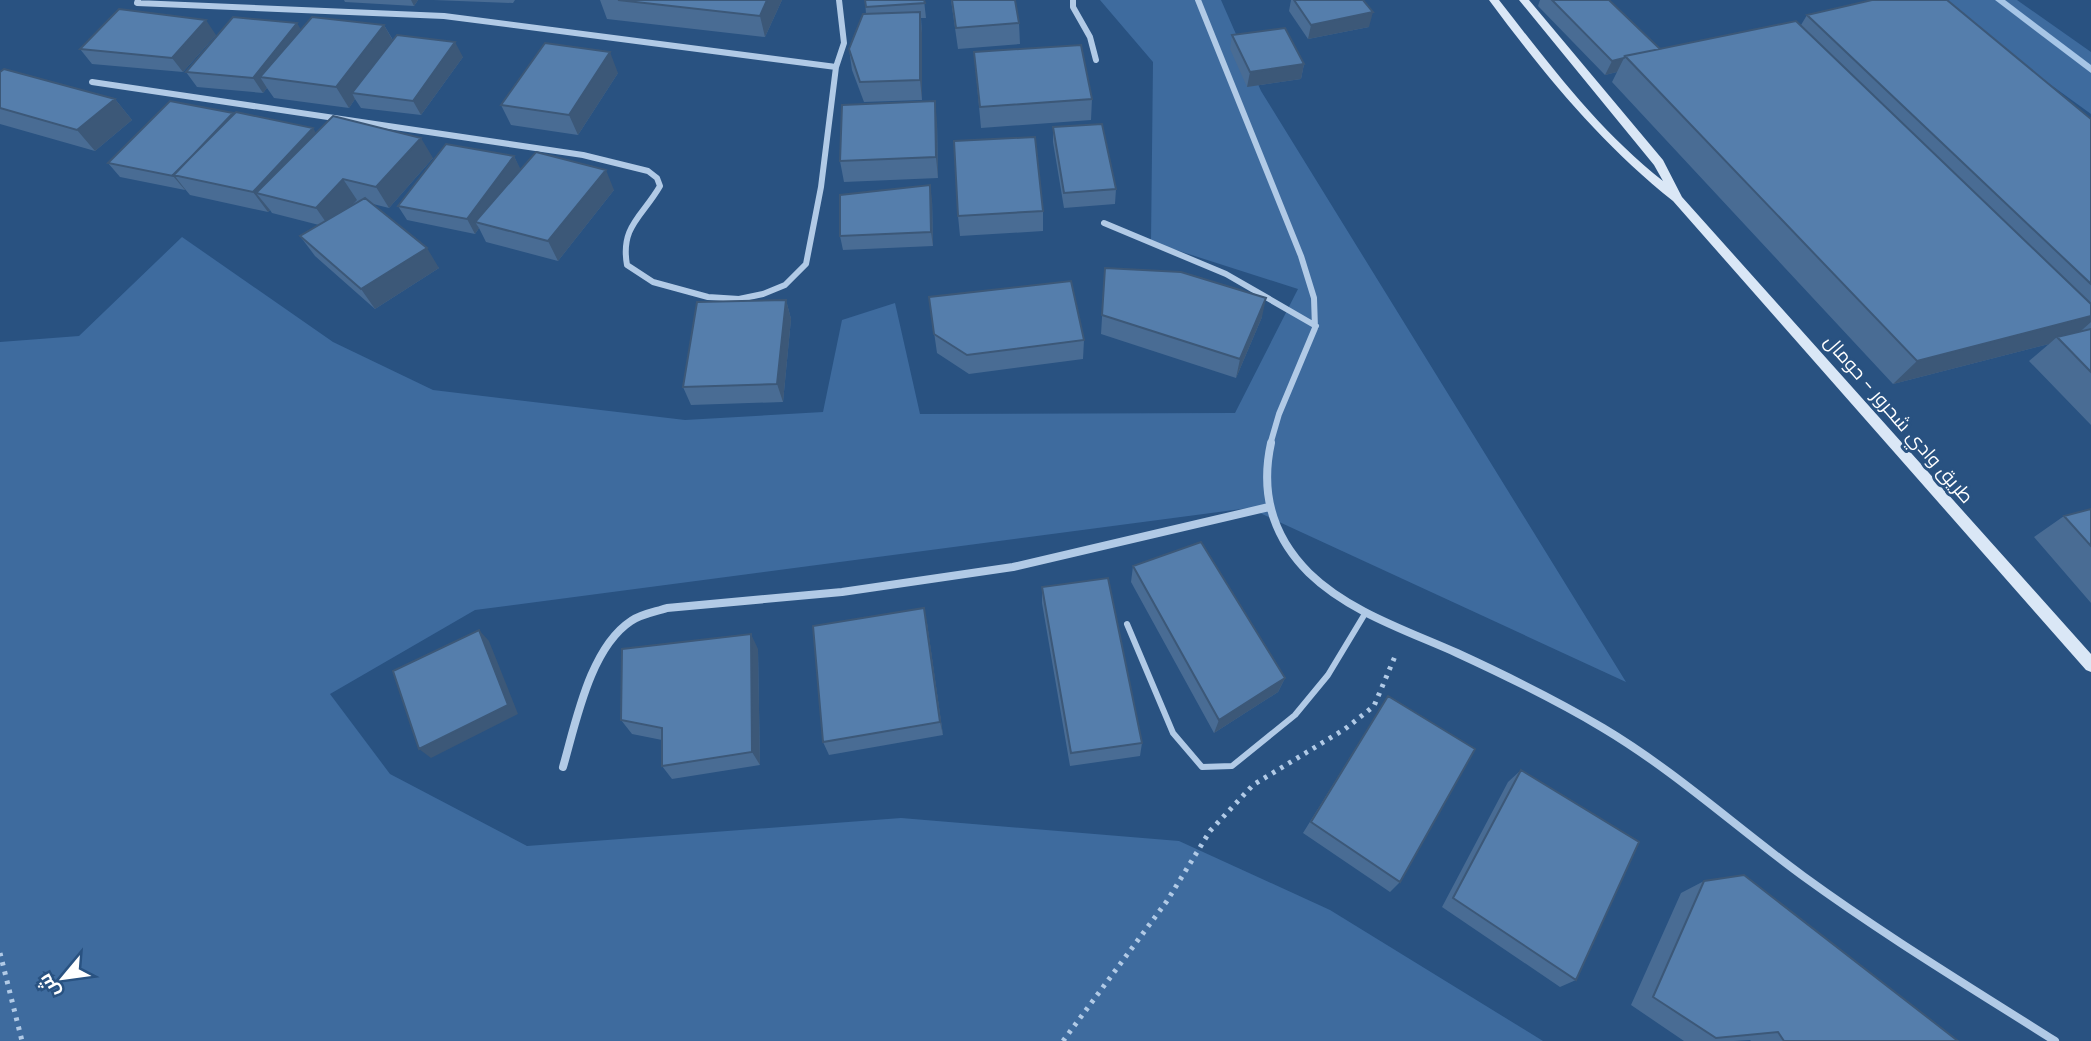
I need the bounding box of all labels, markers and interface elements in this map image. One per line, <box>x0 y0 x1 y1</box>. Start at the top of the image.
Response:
street label: طريق وادي شحرور - حومال <box>1817 329 1979 510</box>
north arrow <box>28 943 98 1013</box>
text: ش <box>32 969 65 1003</box>

